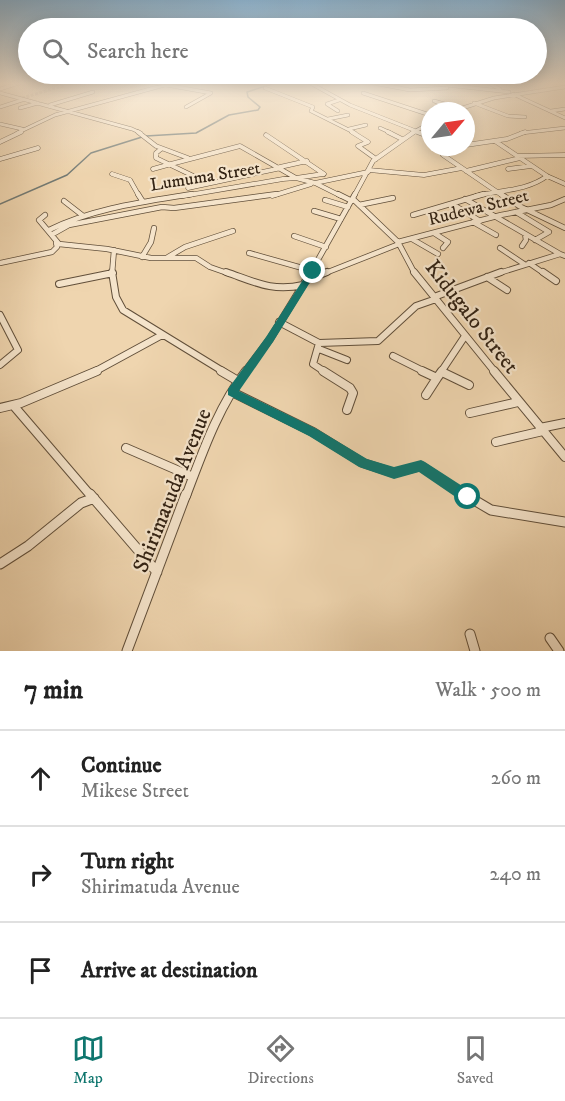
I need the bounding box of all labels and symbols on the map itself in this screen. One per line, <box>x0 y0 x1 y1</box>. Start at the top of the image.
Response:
north arrow <box>421 102 475 156</box>
street label: Lumuma Street <box>148 157 262 197</box>
street label: Rudewa Street <box>426 185 531 231</box>
street label: Kidugalo Street <box>419 255 525 379</box>
route end <box>299 257 325 283</box>
street label: Shirimatuda Avenue <box>127 405 218 577</box>
route start <box>454 483 480 509</box>

